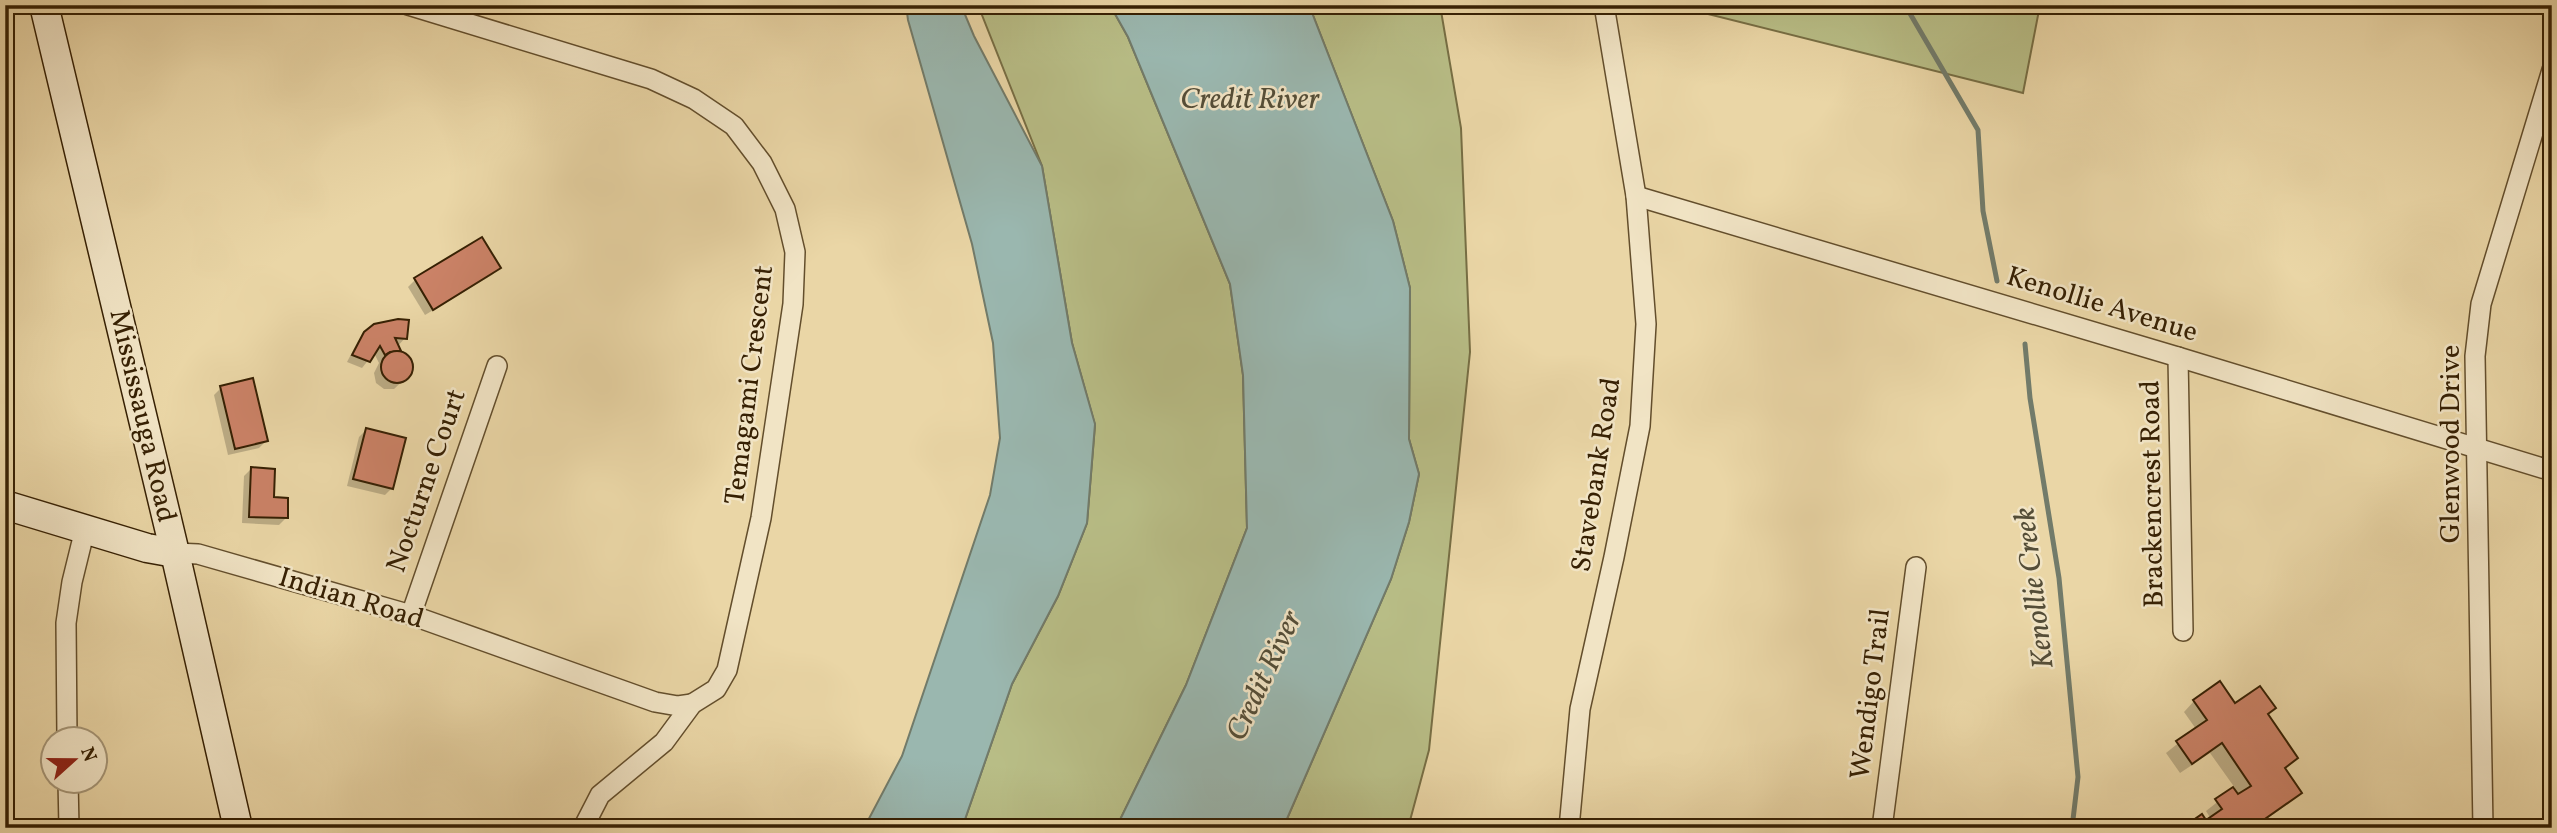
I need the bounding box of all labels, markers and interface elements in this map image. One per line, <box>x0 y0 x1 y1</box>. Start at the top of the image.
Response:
water label: Credit River <box>1180 79 1320 121</box>
street label: Kenollie Avenue <box>2002 257 2202 353</box>
street label: Temagami Crescent <box>716 263 784 507</box>
street label: Mississauga Road <box>99 306 185 526</box>
street label: Glenwood Drive <box>2432 345 2471 543</box>
street label: Stavebank Road <box>1562 375 1632 575</box>
street label: Brackencrest Road <box>2132 380 2174 608</box>
street label: Nocturne Court <box>377 384 477 578</box>
water label: Kenollie Creek <box>2004 505 2066 671</box>
street label: Indian Road <box>273 558 429 640</box>
water label: Credit River <box>1216 603 1314 748</box>
street label: Wendigo Trail <box>1841 606 1901 782</box>
north arrow <box>38 724 108 794</box>
text: N <box>73 744 103 766</box>

